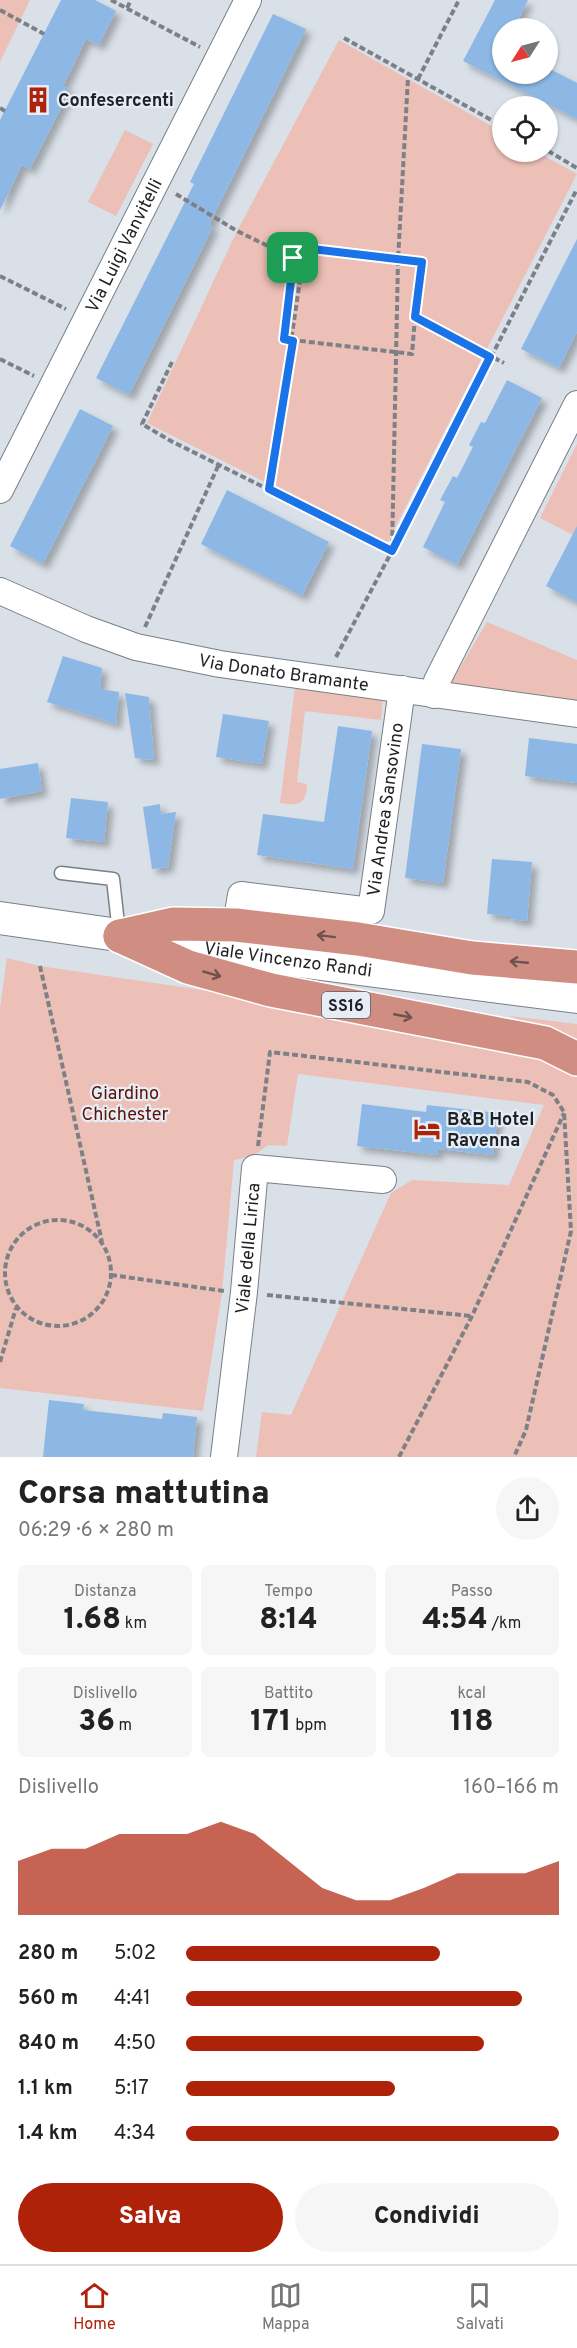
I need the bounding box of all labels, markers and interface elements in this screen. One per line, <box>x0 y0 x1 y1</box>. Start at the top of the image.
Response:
north arrow <box>492 18 558 84</box>
map controls <box>492 18 558 162</box>
building icon: Confesercenti <box>23 85 53 115</box>
place label: Confesercenti <box>58 90 174 113</box>
button: locate <box>492 96 558 162</box>
street label: Via Luigi Vanvitelli <box>82 175 169 317</box>
pin <box>267 232 318 283</box>
icon: arrive <box>276 241 309 274</box>
street label: Via Donato Bramante <box>196 650 370 698</box>
street label: Via Andrea Sansovino <box>363 721 410 898</box>
one-way arrow <box>316 930 336 941</box>
street label: Viale Vincenzo Randi <box>202 938 373 983</box>
one-way arrow <box>509 956 529 967</box>
one-way arrow <box>202 969 221 980</box>
road number: SS16 <box>322 992 370 1018</box>
one-way arrow <box>392 1011 412 1022</box>
park label: Giardino Chichester <box>81 1083 169 1127</box>
place label: B&B Hotel Ravenna <box>447 1109 534 1153</box>
hotel icon: B&B Hotel Ravenna <box>412 1114 442 1144</box>
street label: Viale della Lirica <box>231 1182 267 1316</box>
text: Corsa mattutina <box>18 1474 270 1516</box>
button: share <box>496 1477 559 1540</box>
text: 06:29 · 6 × 280 m <box>18 1518 174 1544</box>
text: Distanza <box>74 1582 136 1602</box>
text: Tempo <box>264 1582 313 1602</box>
text: Passo <box>451 1582 493 1602</box>
text: 1.68 <box>63 1602 121 1639</box>
text: 8:14 <box>259 1602 318 1639</box>
text: 4:54 <box>422 1602 488 1639</box>
text: km <box>121 1614 147 1634</box>
text: /km <box>488 1614 521 1634</box>
text: Dislivello <box>73 1684 138 1704</box>
text: Battito <box>264 1684 313 1704</box>
text: kcal <box>458 1684 486 1704</box>
text: 36 <box>78 1704 115 1741</box>
text: 171 <box>250 1704 292 1741</box>
text: 118 <box>450 1704 494 1741</box>
text: m <box>115 1716 132 1736</box>
text: bpm <box>292 1716 327 1736</box>
text: Dislivello <box>18 1775 99 1801</box>
text: 160–166 m <box>464 1775 559 1801</box>
text: 280 m <box>18 1941 78 1967</box>
text: 5:02 <box>114 1941 156 1967</box>
text: 560 m <box>18 1986 78 2012</box>
text: 4:41 <box>114 1986 151 2012</box>
text: 840 m <box>18 2031 79 2057</box>
text: 4:50 <box>114 2031 156 2057</box>
text: 1.1 km <box>18 2076 73 2102</box>
text: 5:17 <box>114 2076 149 2102</box>
text: 1.4 km <box>18 2121 78 2147</box>
text: 4:34 <box>114 2121 155 2147</box>
button: Salva <box>18 2183 283 2252</box>
button: Condividi <box>295 2183 559 2252</box>
tab: Home <box>73 2279 116 2335</box>
tab: Mappa <box>262 2279 310 2335</box>
tab: Salvati <box>456 2279 504 2335</box>

